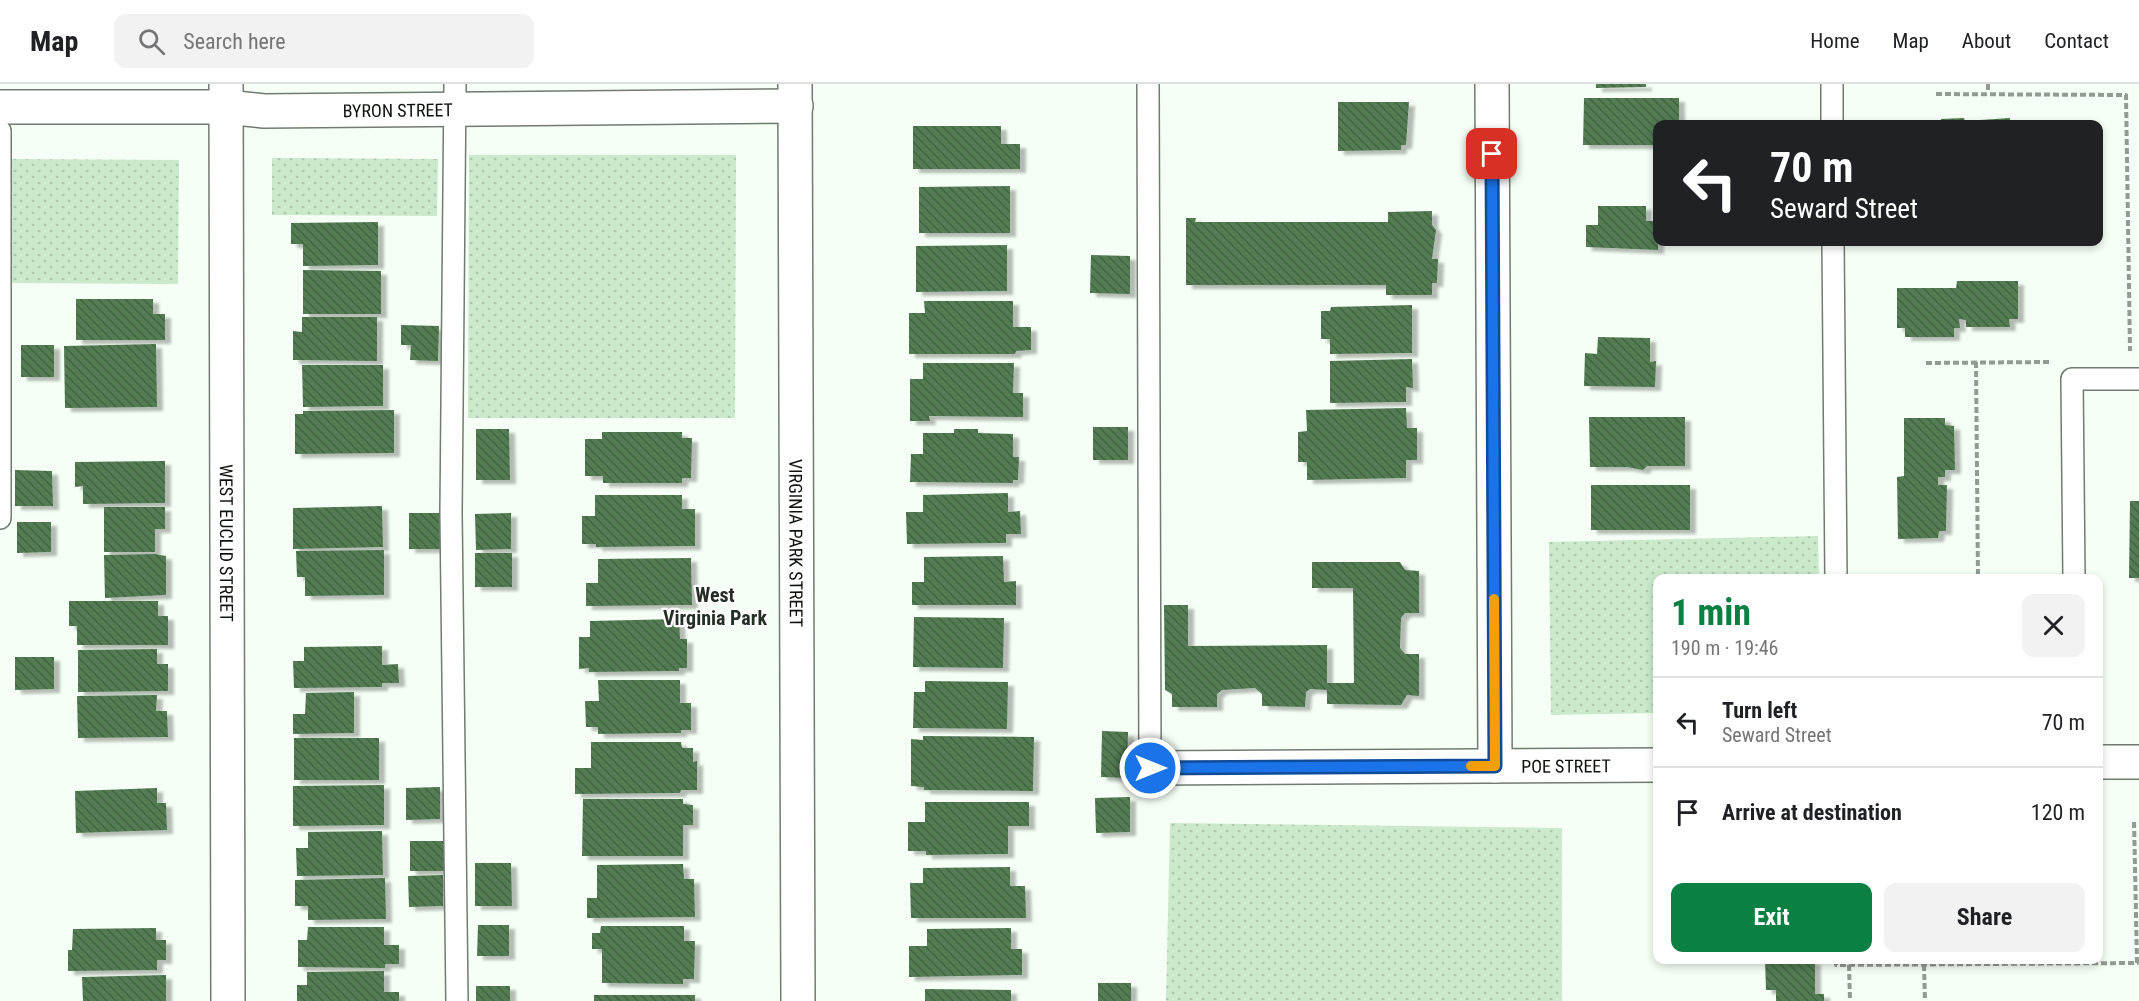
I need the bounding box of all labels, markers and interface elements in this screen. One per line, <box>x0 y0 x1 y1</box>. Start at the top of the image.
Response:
search box <box>114 14 534 68</box>
text: Map <box>30 25 78 58</box>
icon: search <box>135 25 168 58</box>
text: Search here <box>183 29 286 54</box>
text: Home <box>1810 29 1860 53</box>
text: Map <box>1893 29 1929 53</box>
text: About <box>1962 29 2011 53</box>
text: Contact <box>2044 29 2109 53</box>
street label: BYRON STREET <box>343 99 453 121</box>
pin <box>1466 128 1517 179</box>
icon: arrive <box>1475 137 1508 170</box>
text: 70 m <box>1770 143 1853 192</box>
icon: left <box>1671 144 1749 222</box>
text: Seward Street <box>1770 193 1918 225</box>
street label: VIRGINIA PARK STREET <box>786 459 807 627</box>
street label: WEST EUCLID STREET <box>216 464 238 622</box>
district label: West Virginia Park <box>663 583 767 630</box>
text: 1 min <box>1671 592 1751 634</box>
button: close <box>2022 594 2085 657</box>
text: 190 m · 19:46 <box>1671 636 1778 660</box>
text: Turn left <box>1722 698 1797 723</box>
icon: left <box>1671 706 1704 739</box>
text: 70 m <box>2042 710 2085 735</box>
text: Seward Street <box>1722 723 1832 747</box>
position arrow <box>1118 736 1182 800</box>
street label: POE STREET <box>1521 755 1611 776</box>
icon: arrive <box>1671 796 1704 829</box>
text: Arrive at destination <box>1722 800 1902 825</box>
text: 120 m <box>2031 800 2085 825</box>
button: Exit <box>1671 883 1872 952</box>
button: Share <box>1884 883 2085 952</box>

